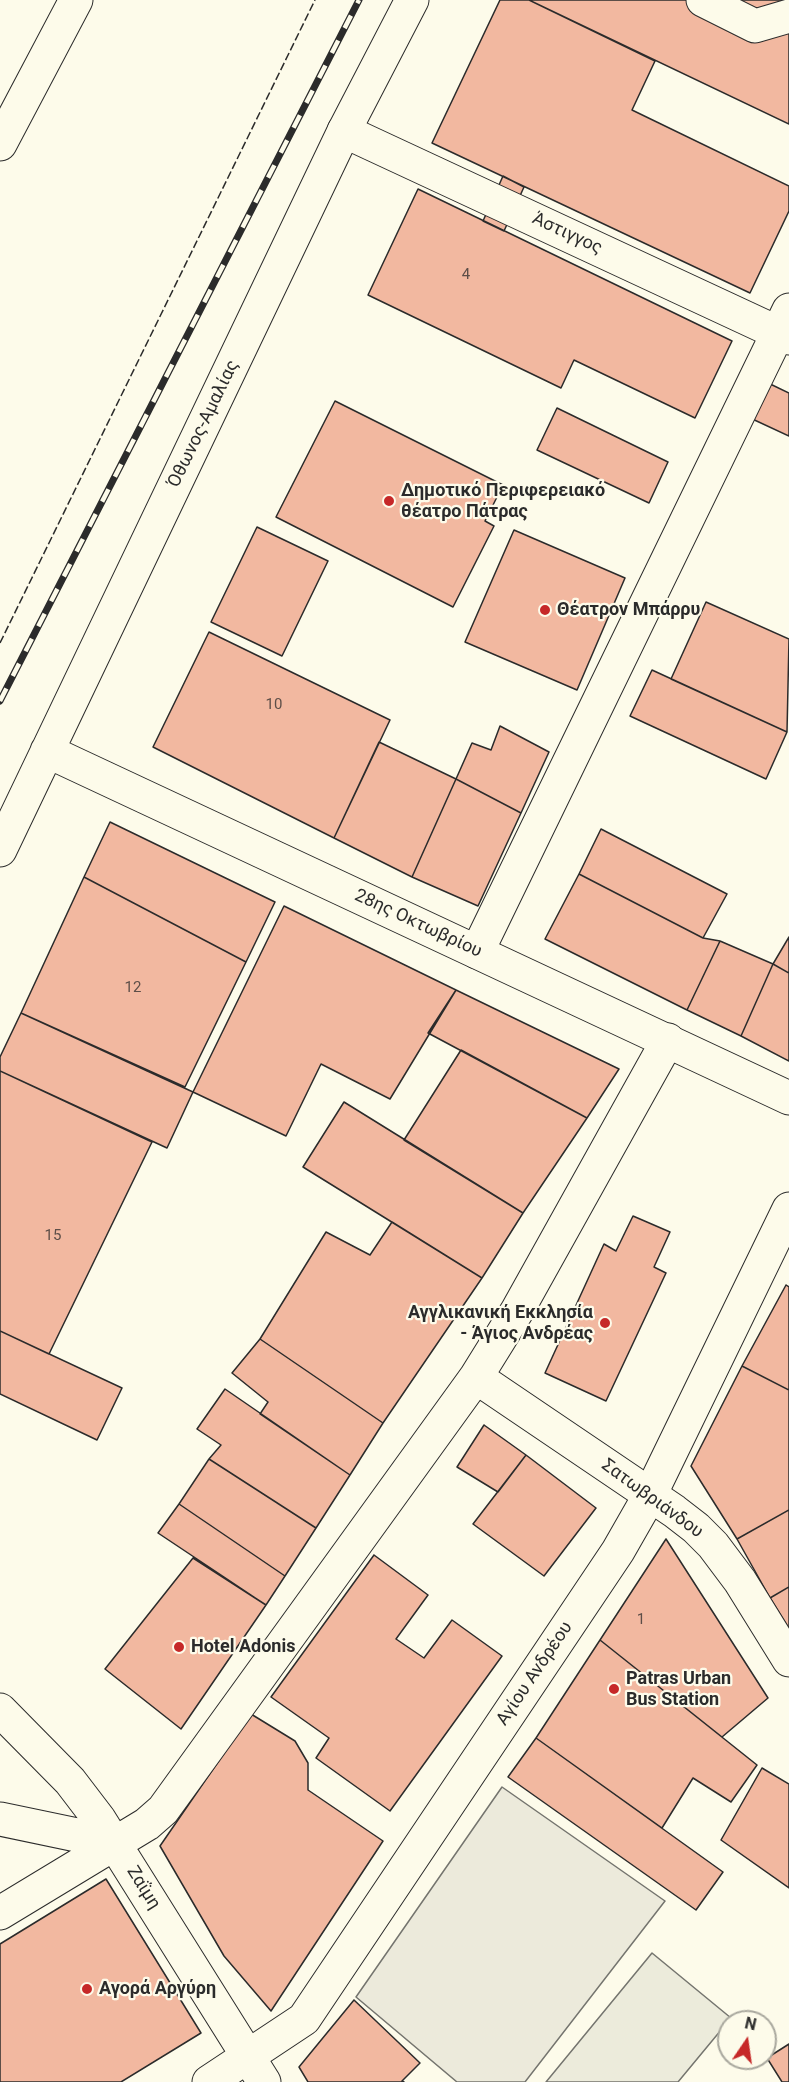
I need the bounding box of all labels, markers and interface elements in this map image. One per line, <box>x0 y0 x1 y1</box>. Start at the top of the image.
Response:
street label: Άστιγγος <box>529 208 605 260</box>
house number: 4 <box>462 266 470 284</box>
street label: Όθωνος-Αμαλίας <box>164 357 244 491</box>
place label: Δημοτικό Περιφερειακό θέατρο Πάτρας <box>401 480 605 522</box>
marker: Δημοτικό Περιφερειακό θέατρο Πάτρας <box>382 494 396 508</box>
place label: Θέατρον Μπάρρυ <box>557 599 700 621</box>
marker: Θέατρον Μπάρρυ <box>538 603 552 617</box>
house number: 10 <box>266 696 282 714</box>
street label: 28ης Οκτωβρίου <box>351 885 485 963</box>
house number: 12 <box>125 979 141 997</box>
house number: 15 <box>45 1227 61 1245</box>
place label: Αγγλικανική Εκκλησία - Άγιος Ανδρέας <box>408 1302 593 1344</box>
marker: Αγγλικανική Εκκλησία - Άγιος Ανδρέας <box>598 1316 612 1330</box>
street label: Σατωβριάνδου <box>597 1455 707 1543</box>
house number: 1 <box>637 1611 645 1629</box>
street label: Αγίου Ανδρέου <box>492 1618 578 1730</box>
place label: Hotel Adonis <box>191 1636 295 1658</box>
marker: Hotel Adonis <box>172 1640 186 1654</box>
place label: Patras Urban Bus Station <box>626 1668 731 1710</box>
marker: Patras Urban Bus Station <box>607 1682 621 1696</box>
street label: Ζαΐμη <box>121 1862 165 1914</box>
place label: Αγορά Αργύρη <box>99 1978 216 2000</box>
marker: Αγορά Αργύρη <box>80 1982 94 1996</box>
north arrow <box>717 2010 777 2070</box>
text: N <box>743 2013 758 2034</box>

